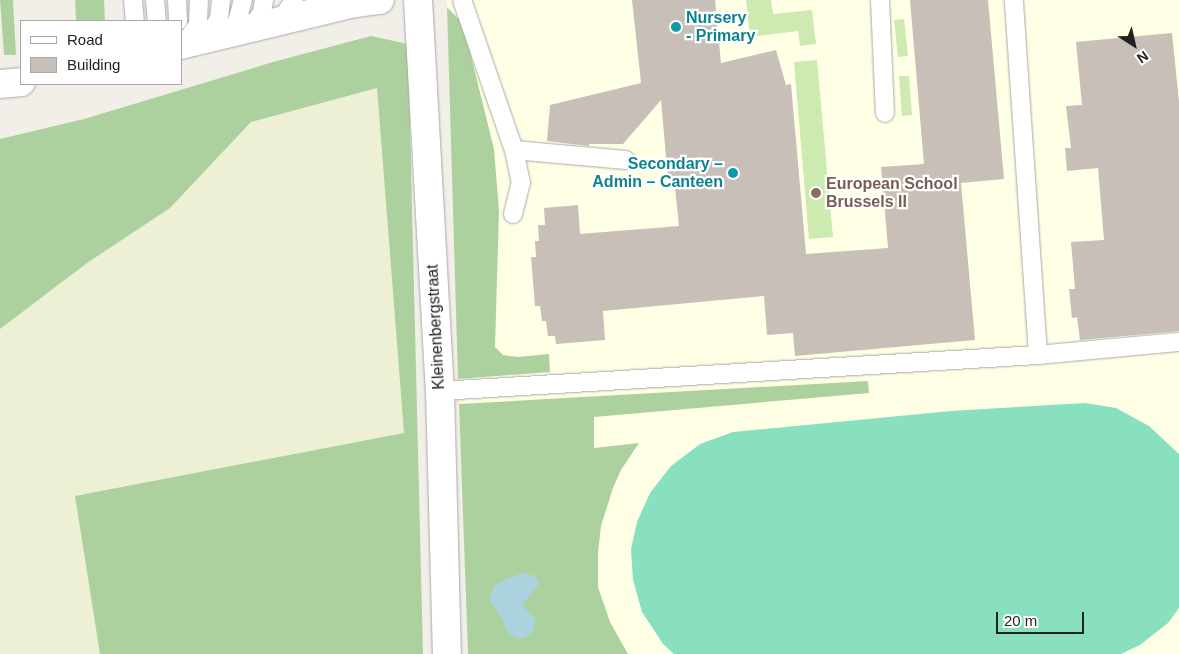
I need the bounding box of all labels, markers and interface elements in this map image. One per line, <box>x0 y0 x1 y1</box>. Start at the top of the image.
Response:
place label: Nursery - Primary <box>686 8 755 46</box>
legend <box>20 20 182 85</box>
north arrow <box>1109 20 1159 70</box>
marker: Nursery - Primary <box>670 21 682 33</box>
text: Road <box>67 31 103 48</box>
text: N <box>1134 48 1151 67</box>
text: Building <box>67 56 120 73</box>
place label: Secondary – Admin – Canteen <box>592 154 723 192</box>
marker: Secondary – Admin – Canteen <box>727 167 739 179</box>
place label: European School Brussels II <box>826 174 958 212</box>
marker: European School Brussels II <box>810 187 822 199</box>
street label: Kleinenbergstraat <box>423 264 449 390</box>
scale bar <box>999 602 1086 634</box>
text: 20 m <box>1004 612 1037 629</box>

